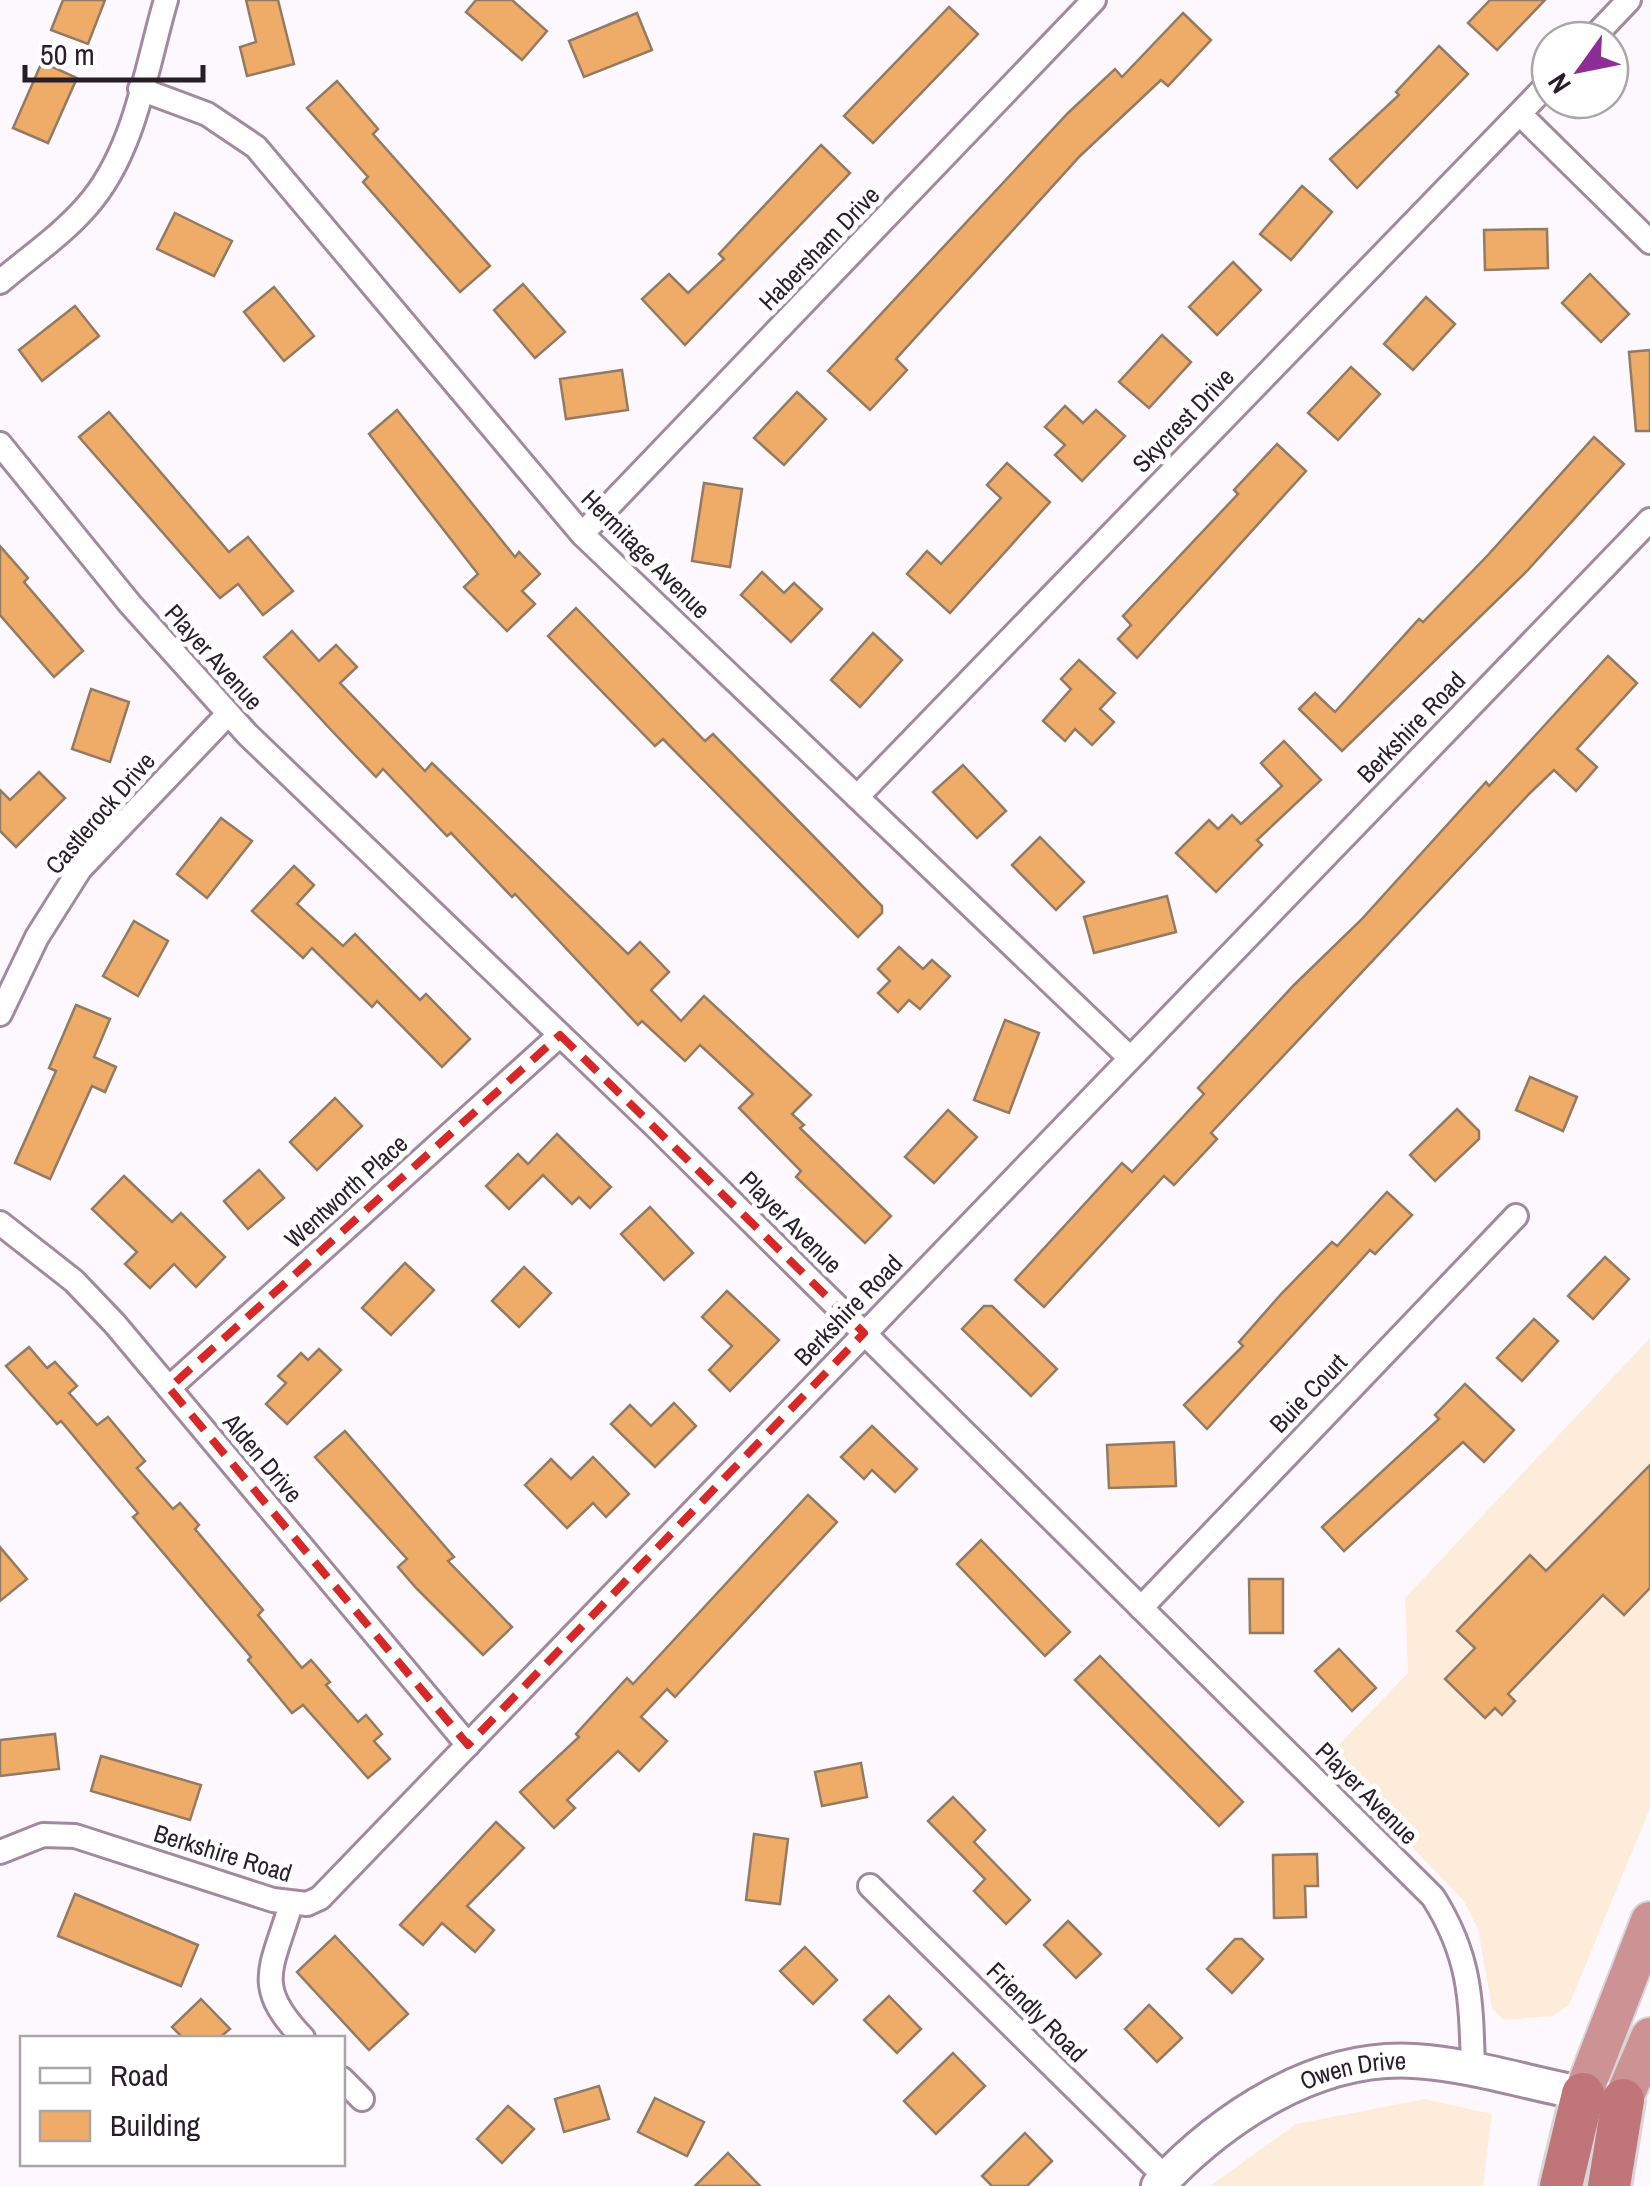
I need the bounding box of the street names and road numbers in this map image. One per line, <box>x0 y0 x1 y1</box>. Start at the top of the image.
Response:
street label: Habersham Drive <box>751 178 887 318</box>
street label: Skycrest Drive <box>1124 360 1242 480</box>
street label: Hermitage Avenue <box>574 482 718 626</box>
street label: Player Avenue <box>157 597 271 717</box>
street label: Berkshire Road <box>1349 664 1473 790</box>
street label: Castlerock Drive <box>37 745 163 881</box>
street label: Wentworth Place <box>277 1127 415 1255</box>
street label: Player Avenue <box>732 1163 850 1281</box>
street label: Berkshire Road <box>786 1247 910 1373</box>
street label: Buie Court <box>1262 1346 1354 1440</box>
street label: Alden Drive <box>215 1405 310 1510</box>
street label: Player Avenue <box>1308 1734 1426 1852</box>
street label: Berkshire Road <box>150 1816 296 1890</box>
street label: Friendly Road <box>979 1954 1095 2070</box>
street label: Owen Drive <box>1295 2044 1406 2098</box>

